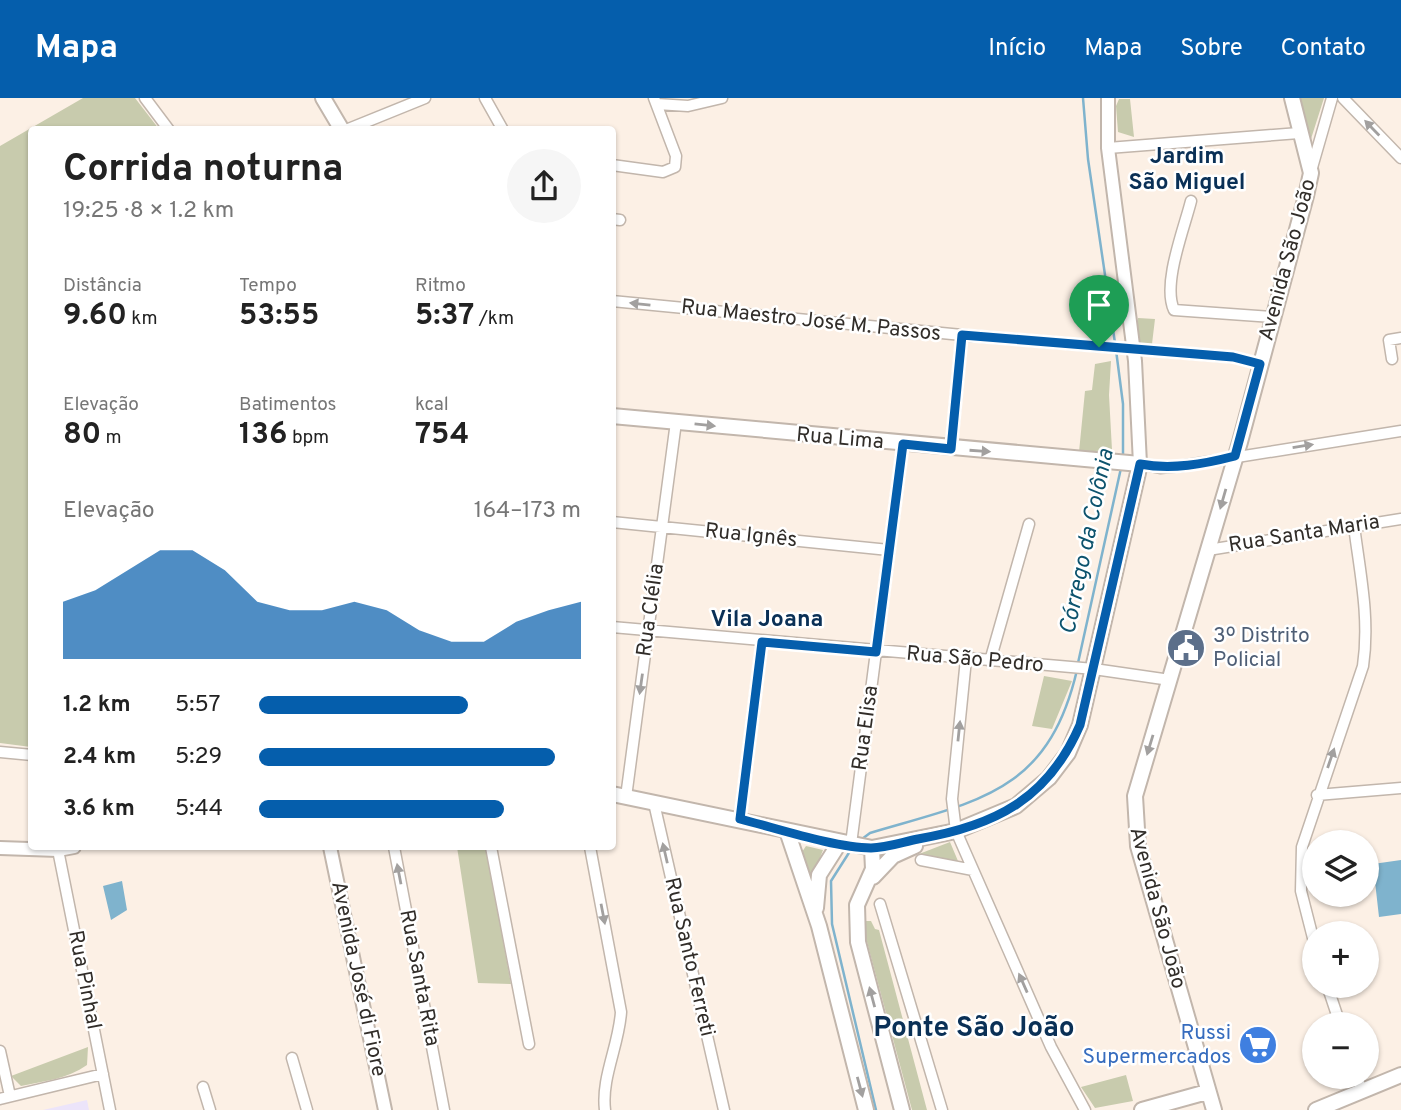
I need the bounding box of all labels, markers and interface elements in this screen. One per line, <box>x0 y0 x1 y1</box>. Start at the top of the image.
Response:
text: Mapa <box>35 28 118 70</box>
text: Início <box>988 34 1046 64</box>
text: Mapa <box>1084 34 1142 64</box>
text: Sobre <box>1180 34 1243 64</box>
text: Contato <box>1281 34 1366 64</box>
one-way arrow <box>1365 120 1381 137</box>
district label: Jardim São Miguel <box>1128 143 1246 198</box>
text: Corrida noturna <box>63 146 343 195</box>
button: share <box>507 149 581 223</box>
street label: Avenida São João <box>1253 176 1323 344</box>
text: 19:25 · 8 × 1.2 km <box>63 197 234 226</box>
text: Distância <box>63 274 142 298</box>
text: Tempo <box>239 274 297 298</box>
text: Ritmo <box>415 274 466 298</box>
pin <box>1069 275 1129 347</box>
icon: arrive <box>1080 286 1118 324</box>
street label: Rua Maestro José M. Passos <box>680 294 942 348</box>
text: 9.60 <box>63 298 127 335</box>
text: 53:55 <box>239 298 319 335</box>
text: 5:37 <box>415 298 474 335</box>
one-way arrow <box>629 298 651 309</box>
text: km <box>127 307 158 331</box>
text: /km <box>474 307 514 331</box>
text: Elevação <box>63 393 139 417</box>
text: Batimentos <box>239 393 337 417</box>
text: kcal <box>415 393 449 417</box>
text: 80 <box>63 417 101 454</box>
text: 136 <box>239 417 287 454</box>
text: 754 <box>415 417 469 454</box>
one-way arrow <box>694 420 716 431</box>
street label: Rua Lima <box>795 422 885 456</box>
text: m <box>101 426 122 450</box>
text: bpm <box>287 426 329 450</box>
one-way arrow <box>1292 440 1314 451</box>
one-way arrow <box>969 446 991 457</box>
water label: Córrego da Colônia <box>1054 446 1122 637</box>
one-way arrow <box>1218 488 1228 509</box>
text: Elevação <box>63 497 155 526</box>
text: 164–173 m <box>474 497 581 526</box>
street label: Rua Santa Maria <box>1226 509 1382 559</box>
street label: Rua Ignês <box>703 518 799 554</box>
street label: Rua Clélia <box>631 562 671 658</box>
district label: Vila Joana <box>711 606 823 635</box>
place label: 3º Distrito Policial <box>1213 623 1310 674</box>
public building icon: 3º Distrito Policial <box>1165 627 1207 669</box>
street label: Rua São Pedro <box>905 641 1045 679</box>
one-way arrow <box>635 674 646 696</box>
street label: Rua Elisa <box>847 684 885 772</box>
text: 1.2 km <box>63 691 131 720</box>
text: 5:57 <box>175 691 221 720</box>
one-way arrow <box>954 720 965 742</box>
one-way arrow <box>1145 735 1155 756</box>
text: 2.4 km <box>63 743 136 772</box>
text: 5:29 <box>175 743 222 772</box>
one-way arrow <box>1325 747 1336 768</box>
text: 3.6 km <box>63 795 135 824</box>
text: 5:44 <box>175 795 223 824</box>
street label: Avenida São João <box>1122 824 1192 992</box>
map controls <box>1302 830 1379 1089</box>
button: layers <box>1302 830 1379 907</box>
one-way arrow <box>659 841 670 863</box>
one-way arrow <box>393 863 404 885</box>
street label: Rua Santo Ferreti <box>658 875 720 1039</box>
street label: Avenida José di Fiore <box>324 879 392 1079</box>
one-way arrow <box>597 903 608 925</box>
street label: Rua Santa Rita <box>393 907 445 1049</box>
button: + <box>1302 921 1379 998</box>
street label: Rua Pinhal <box>61 928 107 1032</box>
one-way arrow <box>1017 972 1028 993</box>
one-way arrow <box>866 985 877 1007</box>
district label: Ponte São João <box>873 1011 1075 1047</box>
button: − <box>1302 1012 1379 1089</box>
place label: Russi Supermercados <box>1083 1020 1231 1071</box>
supermarket icon: Russi Supermercados <box>1237 1024 1279 1066</box>
one-way arrow <box>856 1077 866 1098</box>

